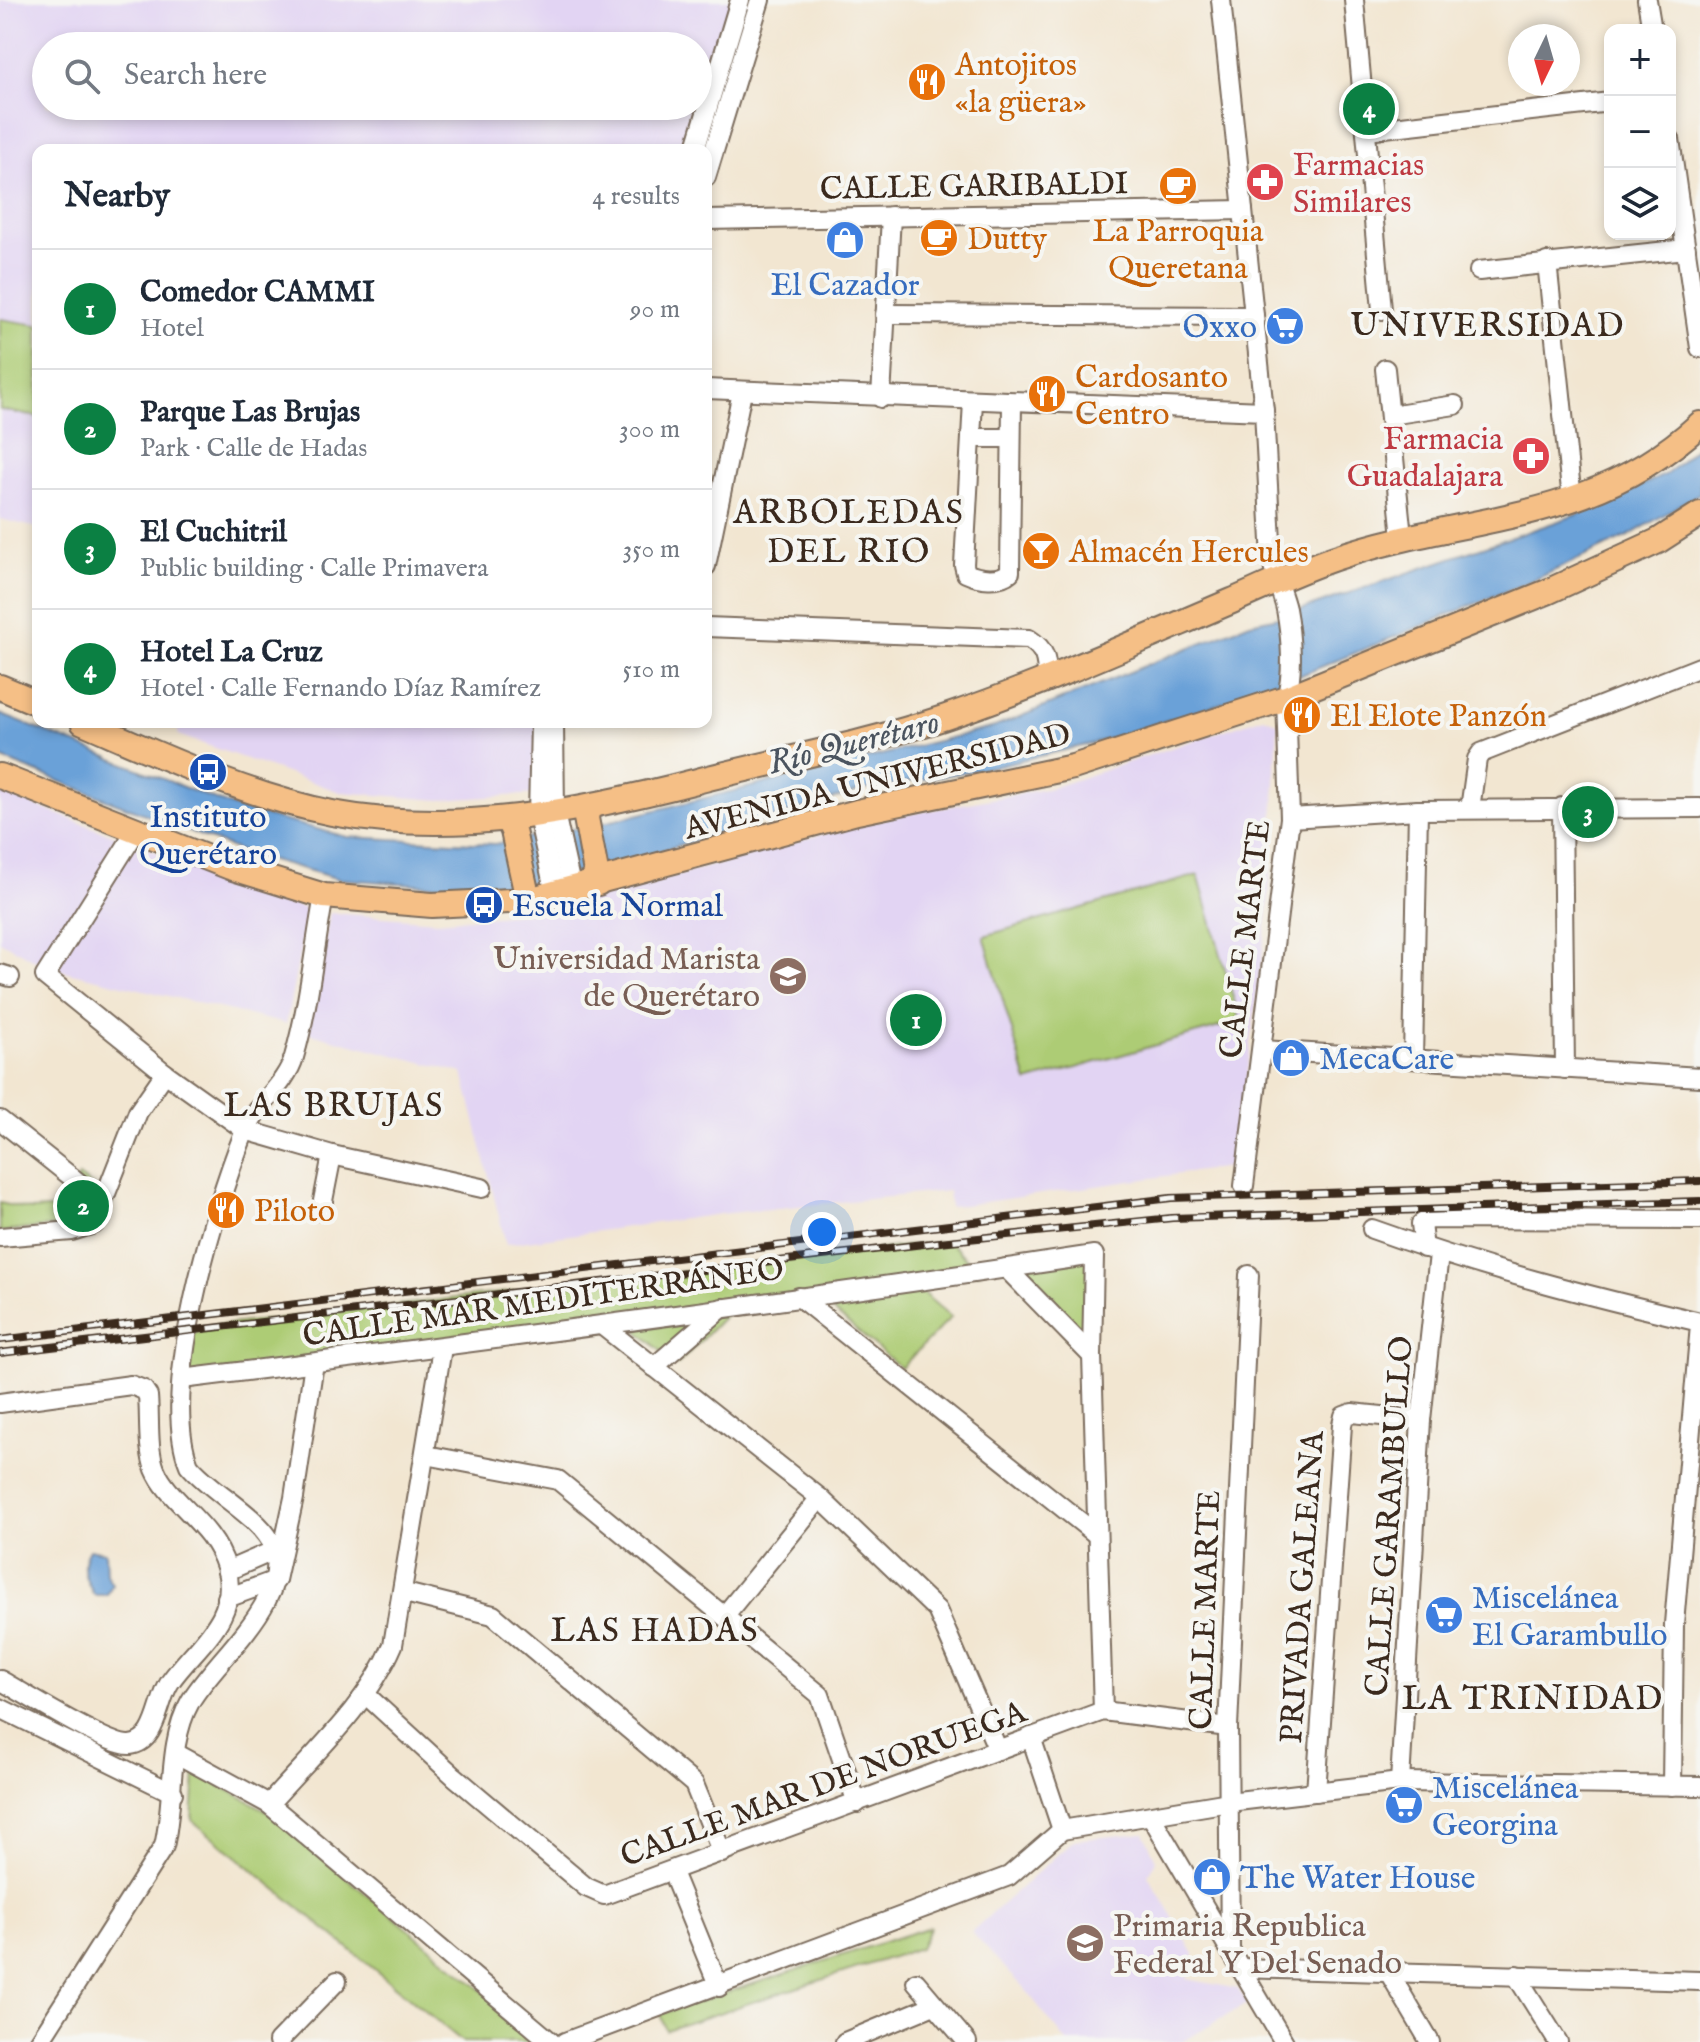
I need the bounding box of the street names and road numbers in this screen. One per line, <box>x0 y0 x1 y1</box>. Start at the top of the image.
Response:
street label: CALLE GARIBALDI <box>819 164 1129 211</box>
street label: AVENIDA UNIVERSIDAD <box>679 715 1075 851</box>
street label: CALLE MARTE <box>1212 818 1281 1061</box>
street label: CALLE MAR MEDITERRÁNEO <box>300 1248 786 1358</box>
street label: CALLE GARAMBULLO <box>1357 1334 1424 1698</box>
street label: PRIVADA GALEANA <box>1272 1428 1335 1745</box>
street label: CALLE MARTE <box>1182 1489 1231 1731</box>
street label: CALLE MAR DE NORUEGA <box>615 1692 1034 1878</box>

